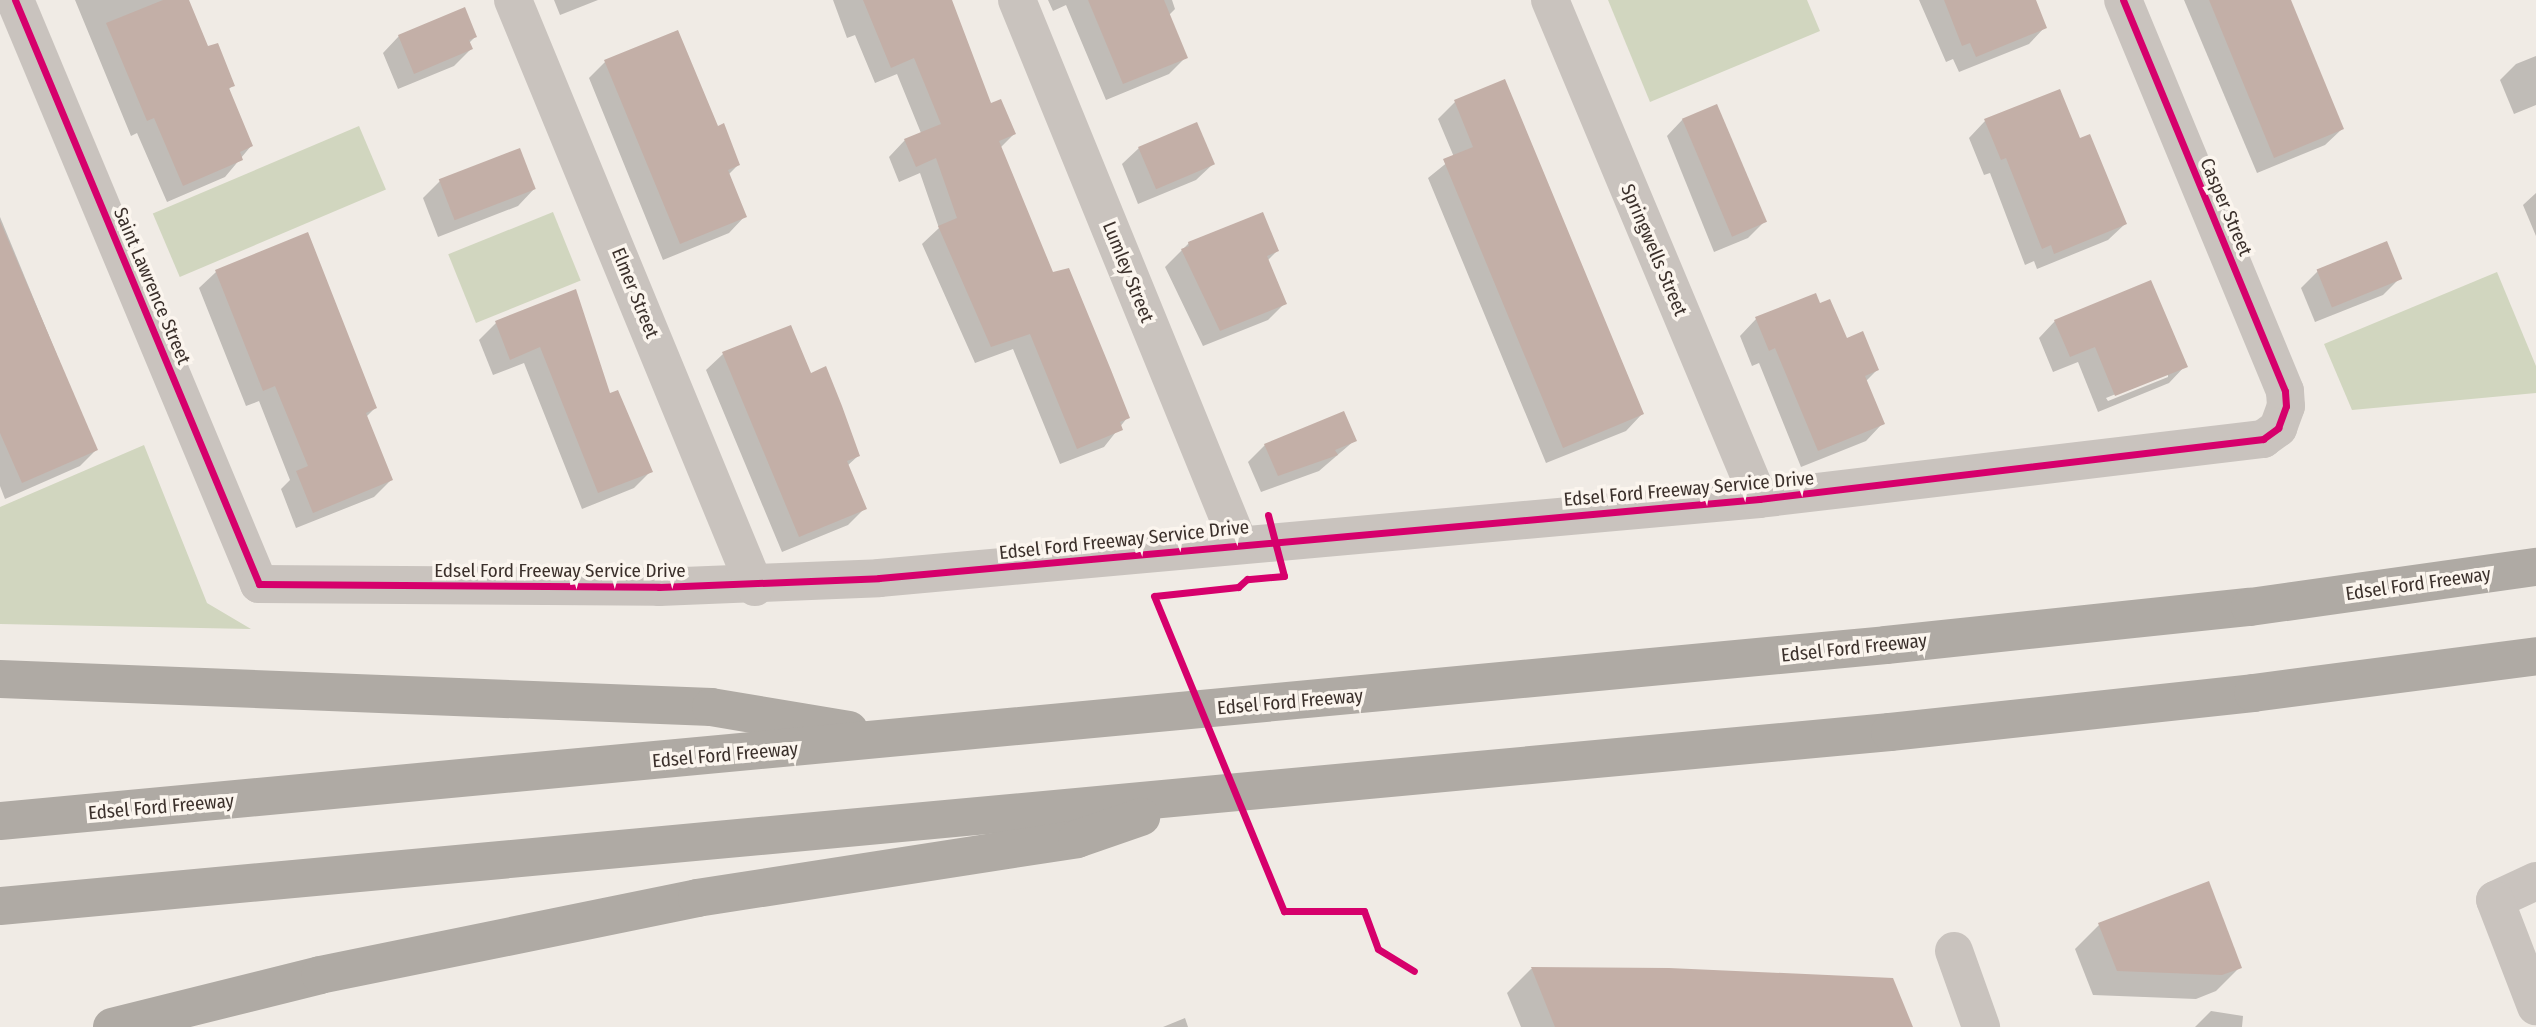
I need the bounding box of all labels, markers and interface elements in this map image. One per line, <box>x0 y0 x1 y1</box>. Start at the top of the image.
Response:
street label: Casper Street <box>2195 155 2257 259</box>
street label: Springwells Street <box>1616 181 1692 319</box>
street label: Saint Lawrence Street <box>109 204 195 368</box>
street label: Lumley Street <box>1097 218 1159 326</box>
street label: Elmer Street <box>607 244 663 342</box>
street label: Edsel Ford Freeway Service Drive <box>1563 467 1815 511</box>
street label: Edsel Ford Freeway Service Drive <box>998 516 1250 564</box>
street label: Edsel Ford Freeway Service Drive <box>434 560 686 582</box>
street label: Edsel Ford Freeway <box>2344 563 2492 605</box>
street label: Edsel Ford Freeway <box>1780 629 1928 667</box>
street label: Edsel Ford Freeway <box>1216 684 1364 720</box>
street label: Edsel Ford Freeway <box>651 737 799 773</box>
street label: Edsel Ford Freeway <box>87 789 235 825</box>

